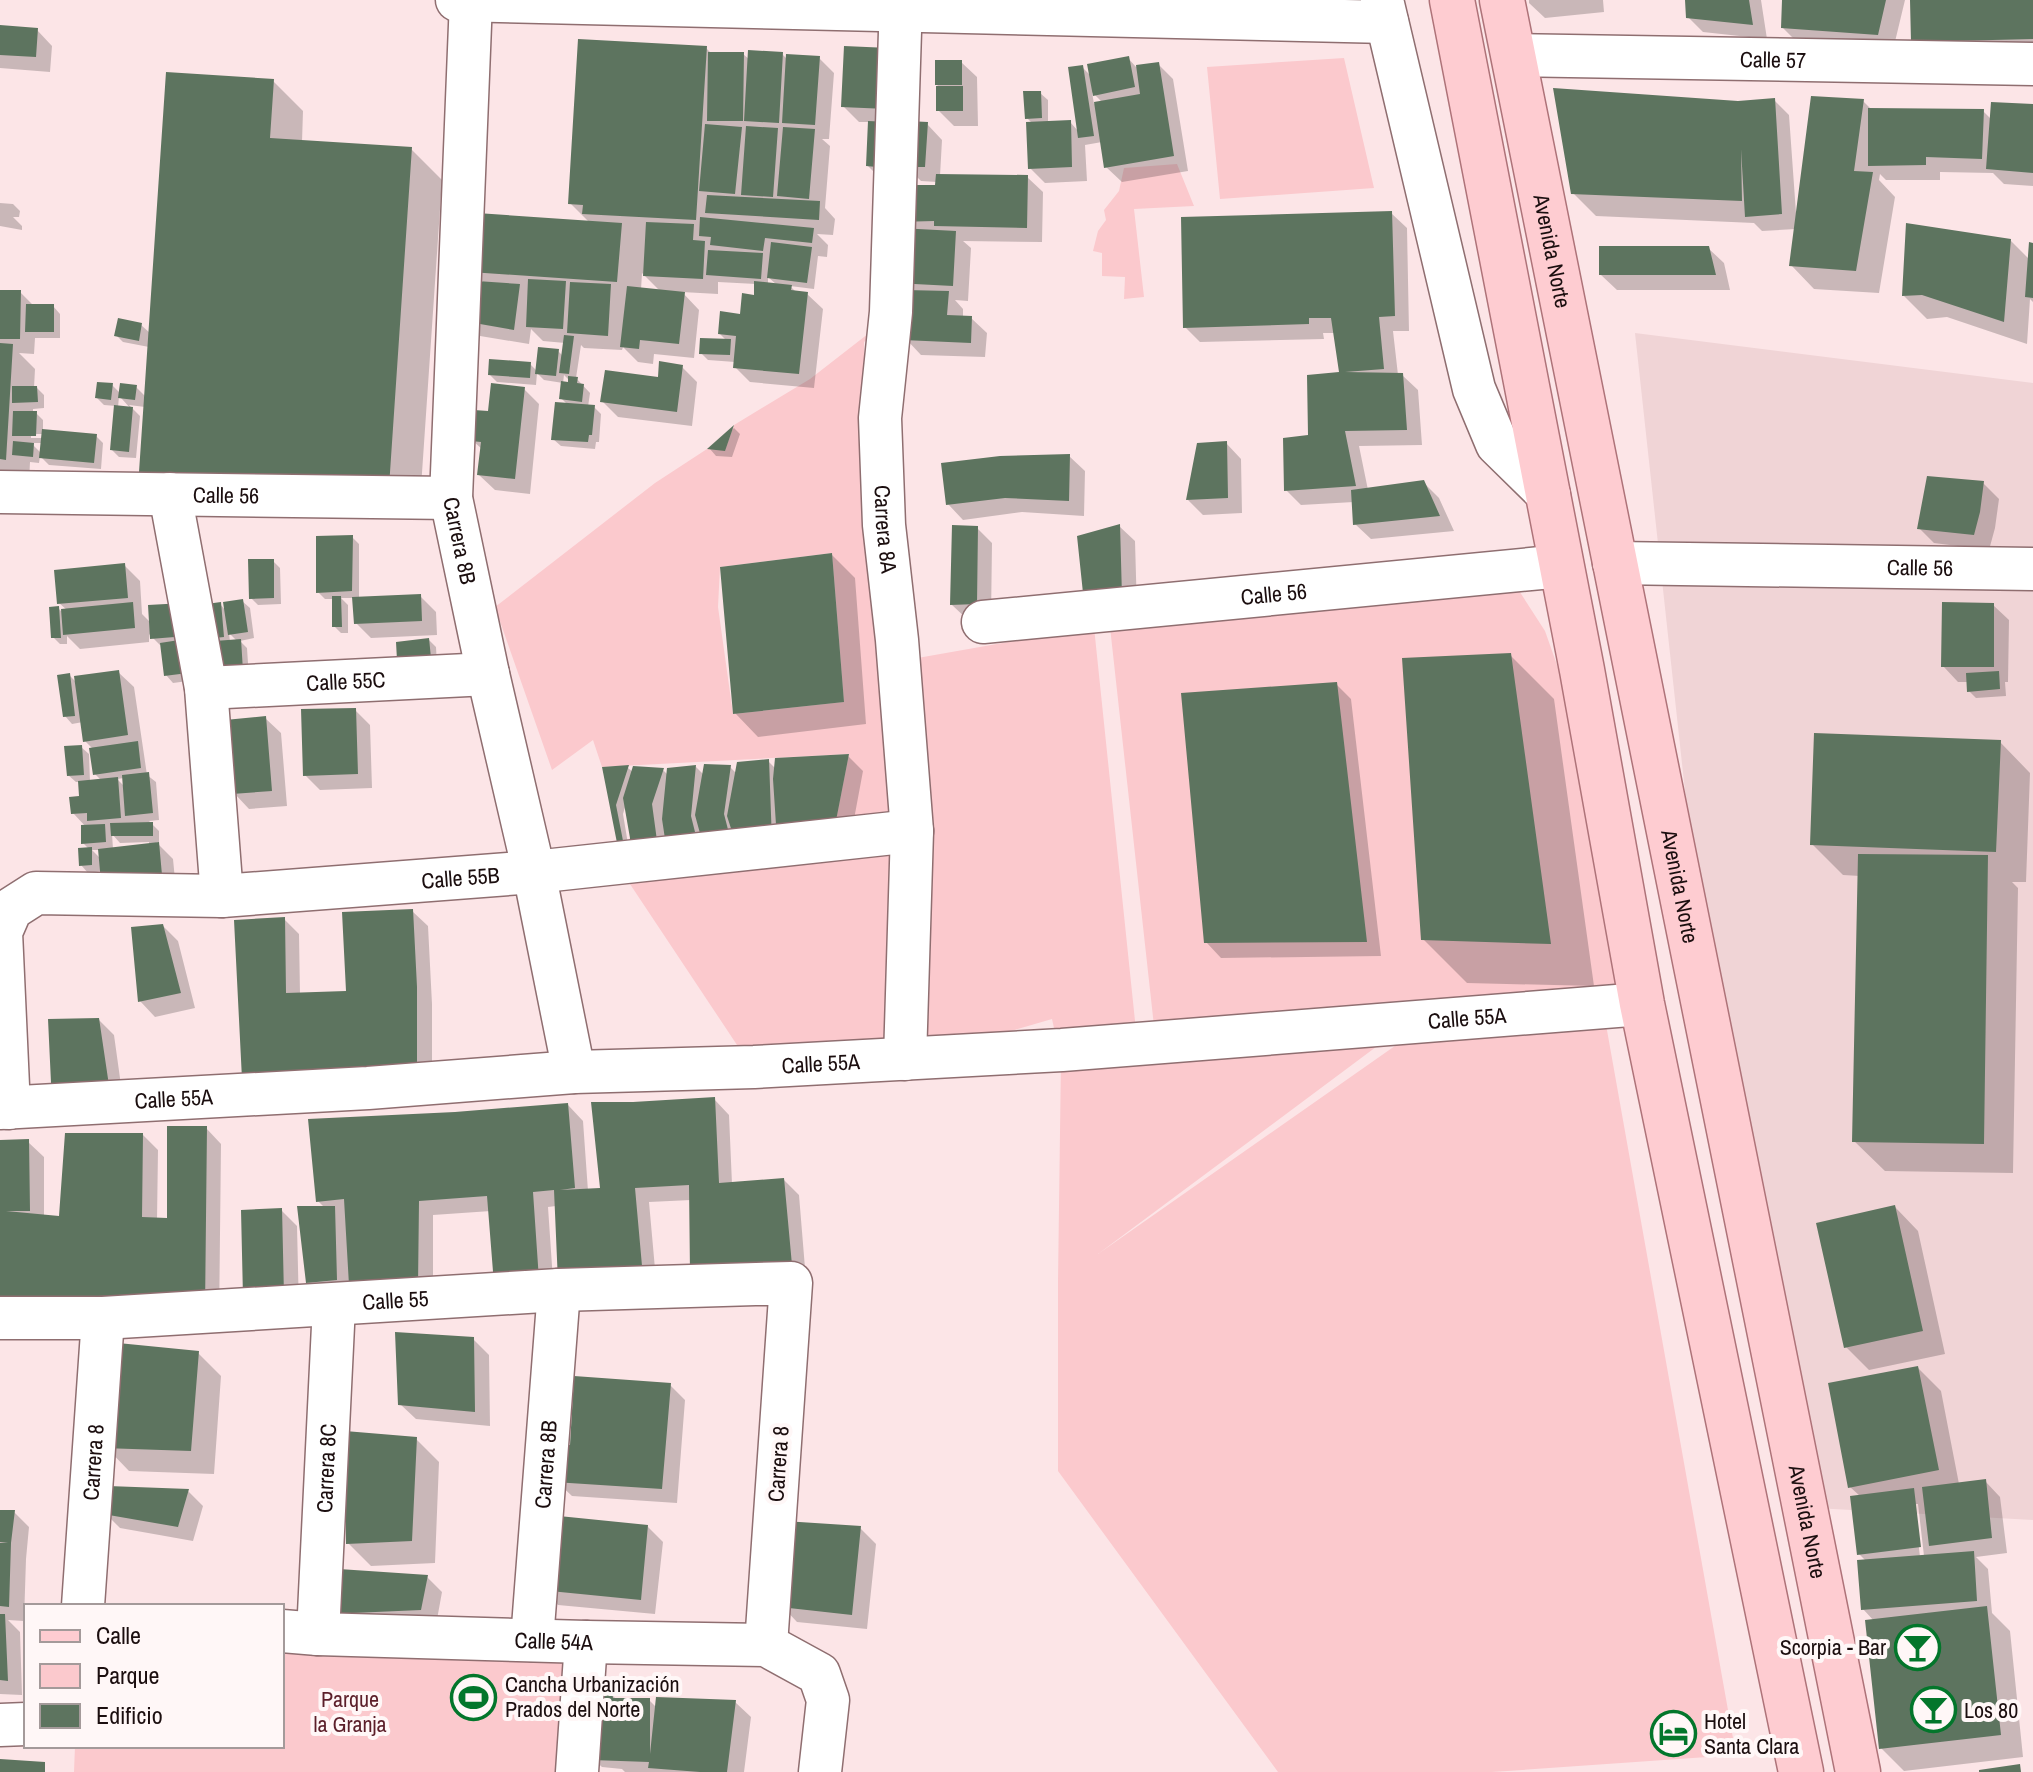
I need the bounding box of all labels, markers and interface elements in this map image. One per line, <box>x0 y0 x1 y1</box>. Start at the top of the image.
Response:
street label: Calle 57 <box>1740 44 1806 75</box>
street label: Avenida Norte <box>1526 191 1578 310</box>
street label: Calle 56 <box>193 480 259 510</box>
street label: Carrera 8A <box>868 484 904 576</box>
street label: Carrera 8B <box>436 494 484 587</box>
street label: Calle 56 <box>1887 552 1953 583</box>
street label: Calle 56 <box>1239 576 1308 612</box>
street label: Calle 55C <box>305 664 386 698</box>
street label: Avenida Norte <box>1654 826 1706 946</box>
street label: Calle 55B <box>420 860 501 896</box>
street label: Calle 55A <box>1427 1000 1508 1036</box>
street label: Calle 55A <box>781 1046 862 1080</box>
street label: Calle 55A <box>134 1081 215 1116</box>
street label: Calle 55 <box>361 1283 429 1317</box>
street label: Carrera 8B <box>527 1419 564 1510</box>
street label: Carrera 8 <box>75 1423 111 1501</box>
street label: Carrera 8C <box>309 1423 343 1514</box>
street label: Carrera 8 <box>760 1425 796 1503</box>
street label: Avenida Norte <box>1781 1461 1834 1581</box>
legend <box>24 1604 284 1748</box>
text: Calle <box>96 1619 141 1651</box>
bar icon: Scorpia - Bar <box>1893 1623 1941 1671</box>
street label: Calle 54A <box>514 1625 594 1657</box>
place label: Scorpia - Bar <box>1780 1632 1886 1662</box>
text: Parque <box>96 1659 159 1691</box>
place label: Cancha Urbanización Prados del Norte <box>505 1669 679 1724</box>
sports icon: Cancha Urbanización Prados del Norte <box>450 1673 498 1721</box>
park label: Parque la Granja <box>313 1684 387 1739</box>
bar icon: Los 80 <box>1909 1686 1957 1734</box>
place label: Los 80 <box>1964 1695 2018 1725</box>
text: Edificio <box>96 1699 163 1731</box>
place label: Hotel Santa Clara <box>1704 1706 1799 1761</box>
hotel icon: Hotel Santa Clara <box>1649 1710 1697 1758</box>

